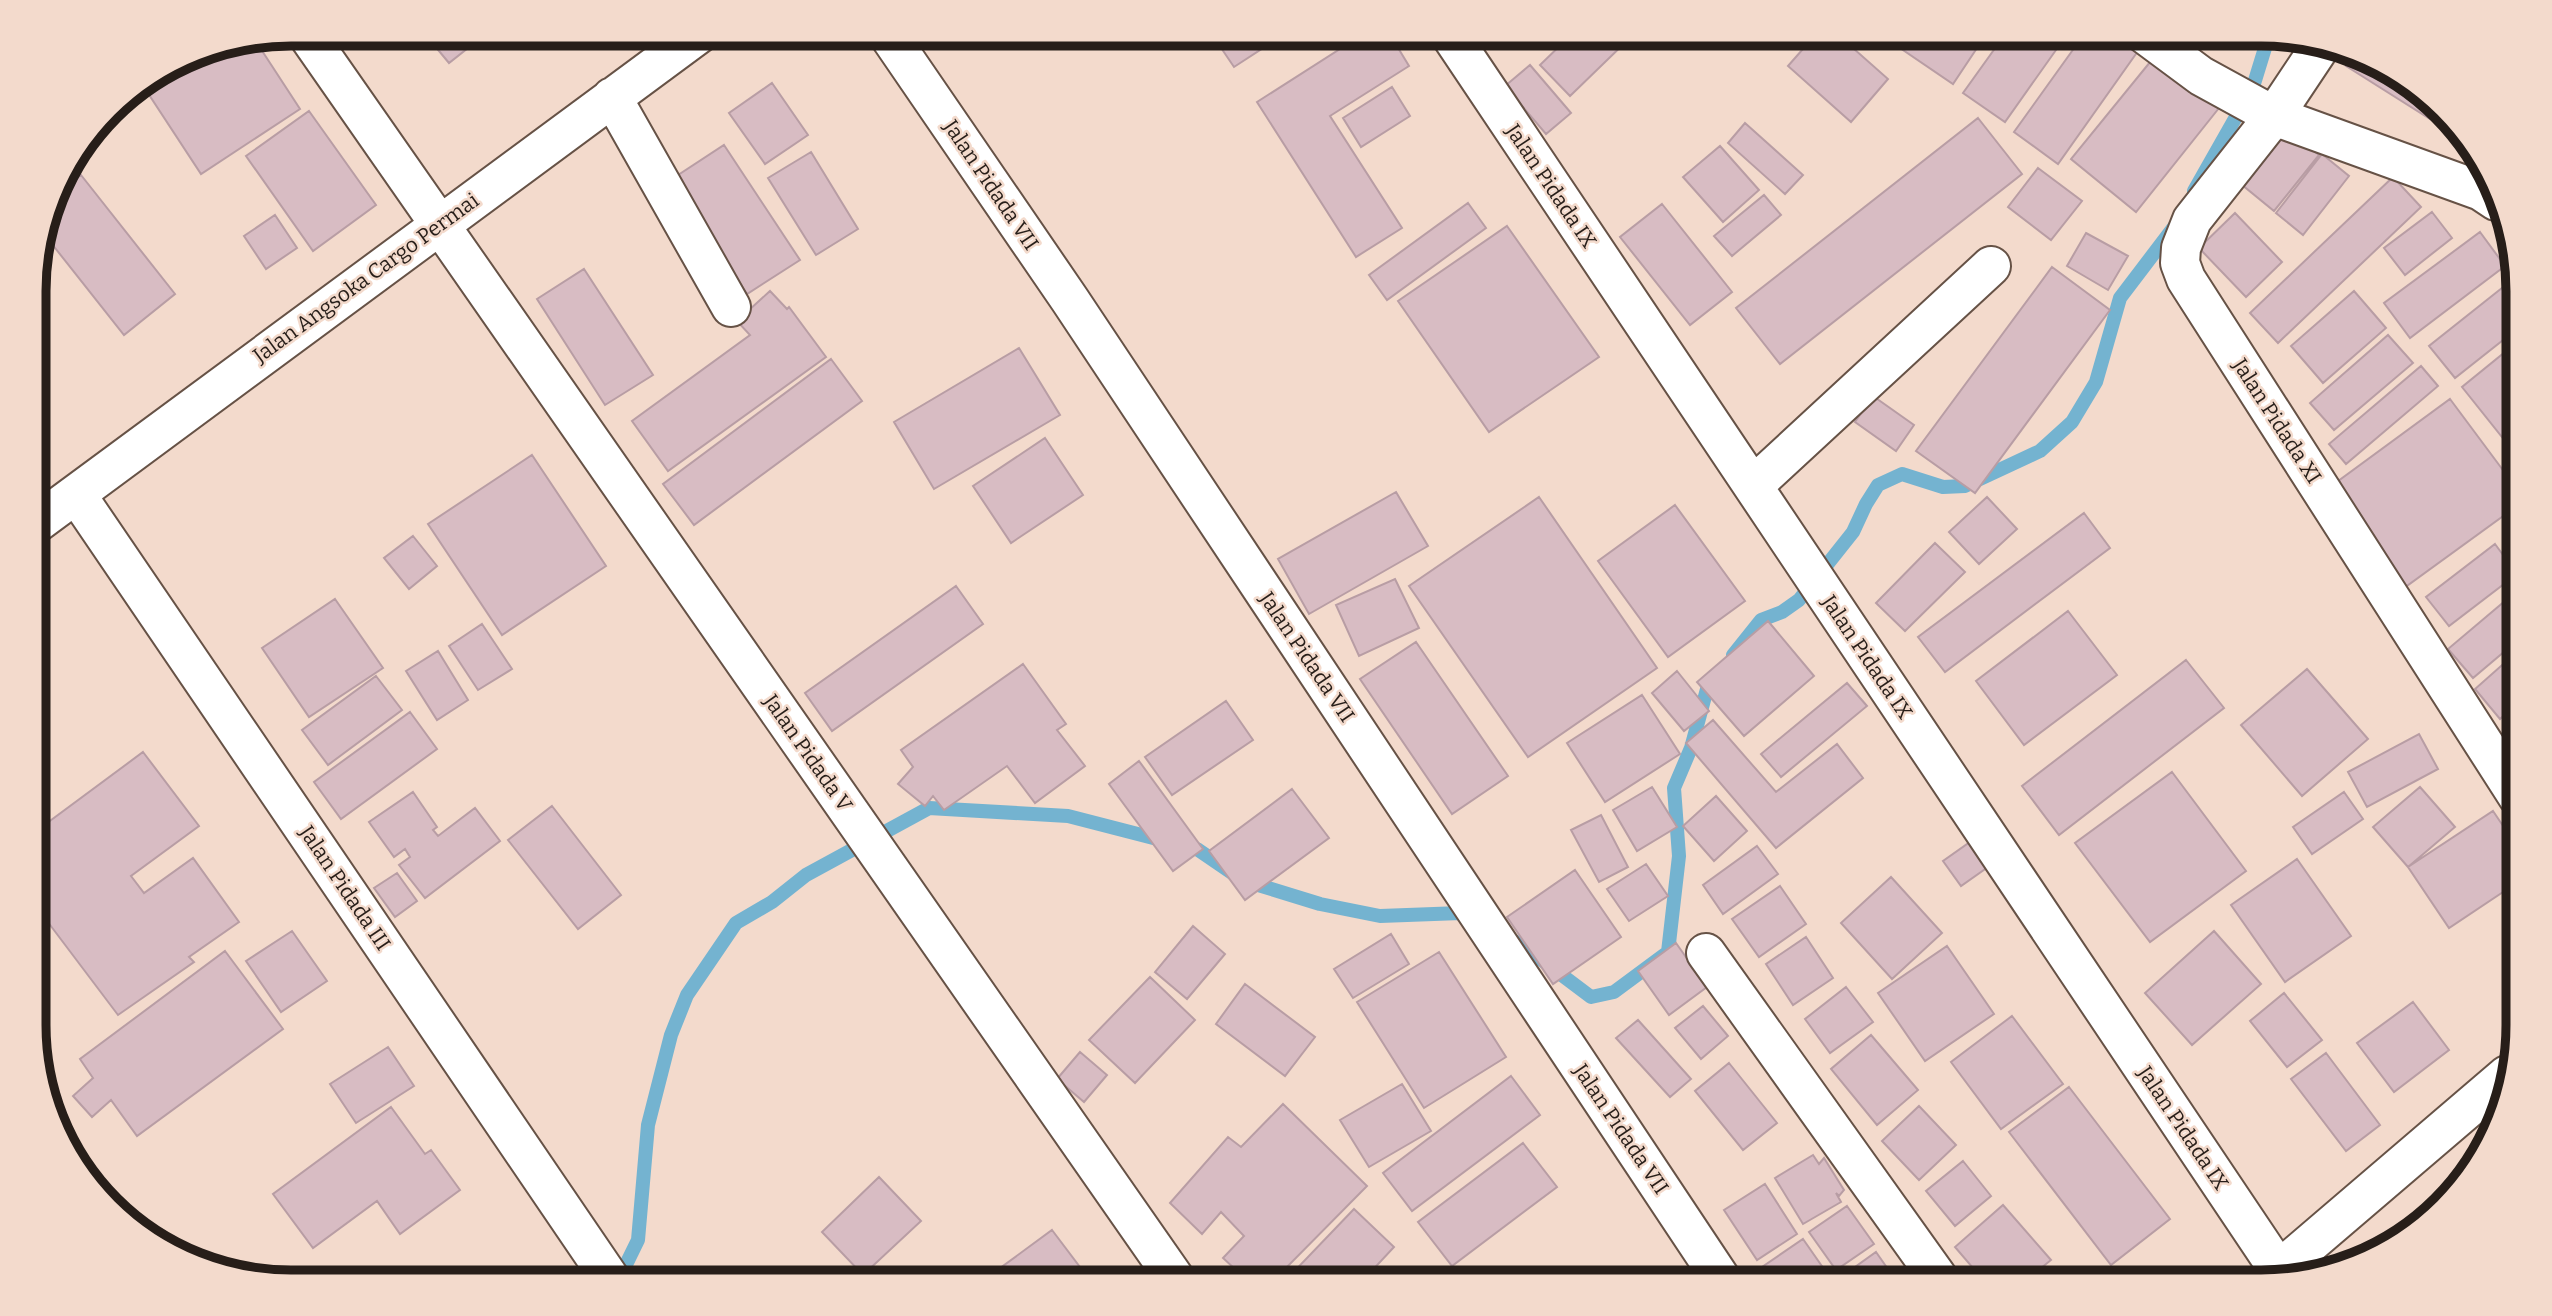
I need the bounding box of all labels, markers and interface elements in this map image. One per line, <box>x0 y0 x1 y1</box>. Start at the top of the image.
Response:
street label: Jalan Pidada VII <box>937 114 1044 255</box>
street label: Jalan Pidada IX <box>1499 118 1602 253</box>
street label: Jalan Angsoka Cargo Permai <box>247 187 484 369</box>
street label: Jalan Pidada XI <box>2226 353 2327 489</box>
street label: Jalan Pidada VII <box>1253 586 1360 727</box>
street label: Jalan Pidada IX <box>1815 589 1918 724</box>
street label: Jalan Pidada V <box>757 688 858 817</box>
street label: Jalan Pidada III <box>293 820 396 955</box>
street label: Jalan Pidada VII <box>1567 1058 1674 1199</box>
street label: Jalan Pidada IX <box>2131 1060 2234 1195</box>

